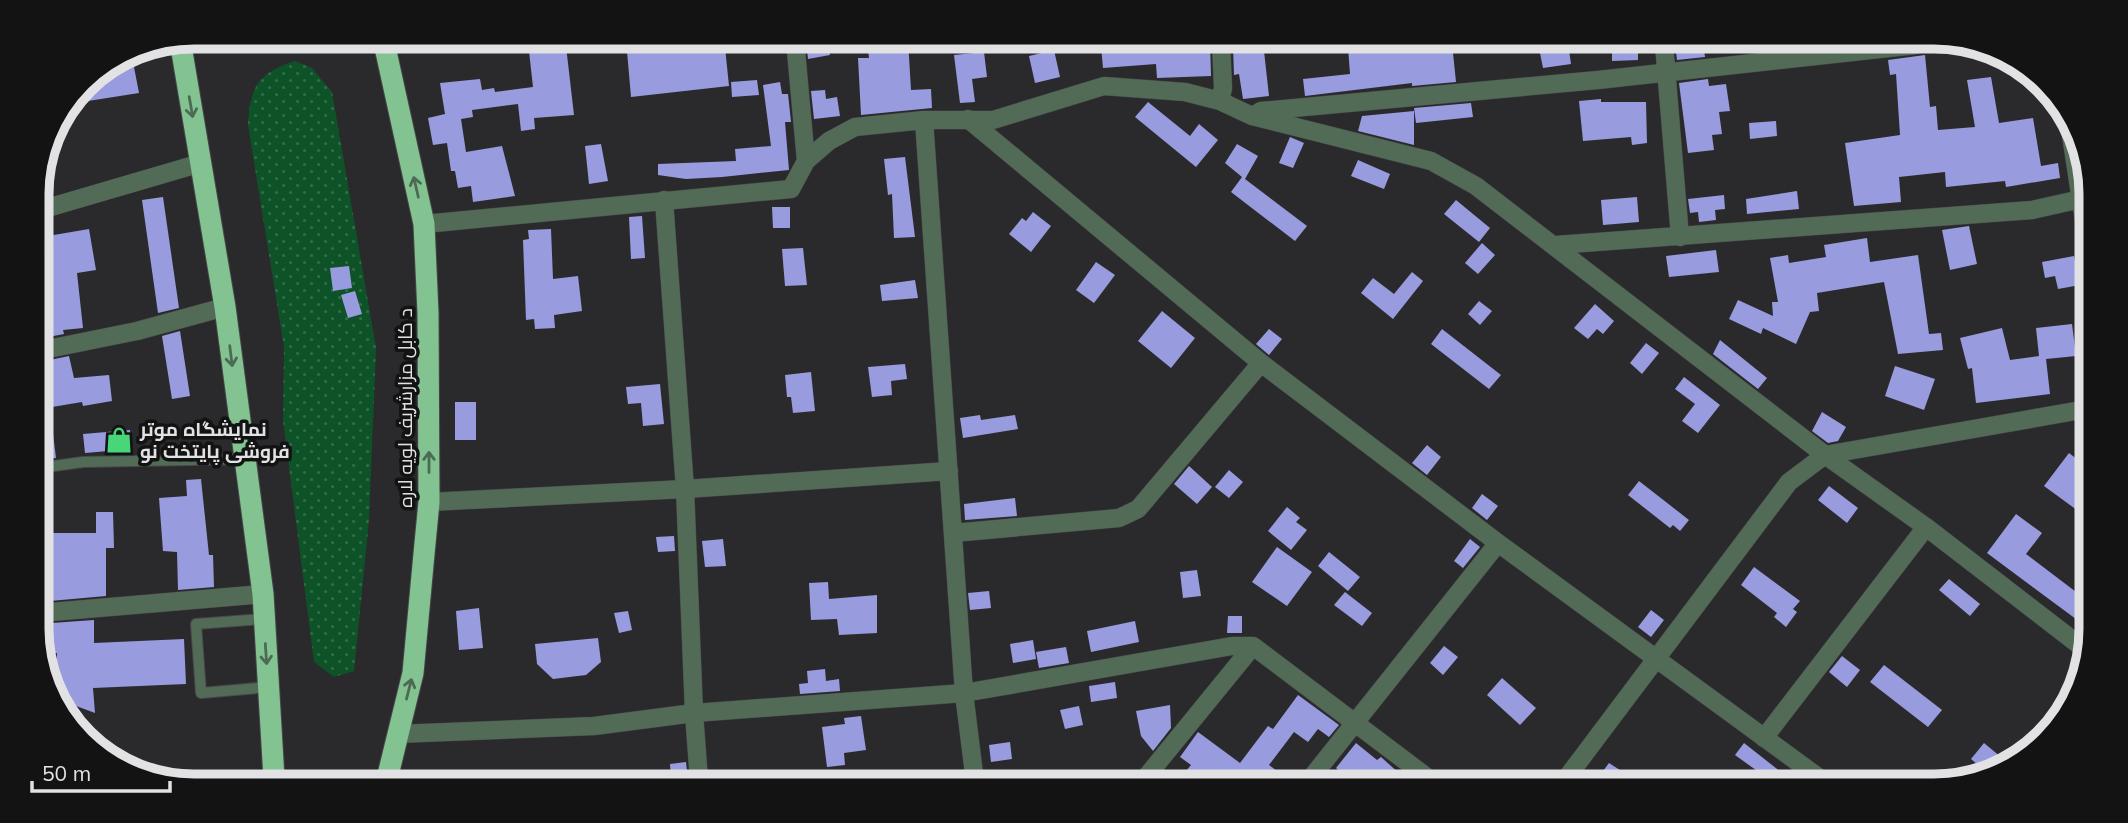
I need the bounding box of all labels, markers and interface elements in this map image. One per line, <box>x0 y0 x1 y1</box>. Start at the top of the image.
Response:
one-way arrow <box>185 95 199 118</box>
one-way arrow <box>409 176 422 199</box>
street label: د کابل مزارشریف لویه لاره <box>393 308 417 508</box>
one-way arrow <box>225 344 238 366</box>
place label: نمایشگاه موتر فروشی پایتخت نو <box>139 417 290 465</box>
shop icon: نمایشگاه موتر فروشی پایتخت نو <box>104 425 134 455</box>
one-way arrow <box>422 451 436 474</box>
one-way arrow <box>260 643 273 666</box>
one-way arrow <box>403 678 416 701</box>
scale bar <box>32 750 170 794</box>
text: 50 m <box>42 760 91 786</box>

